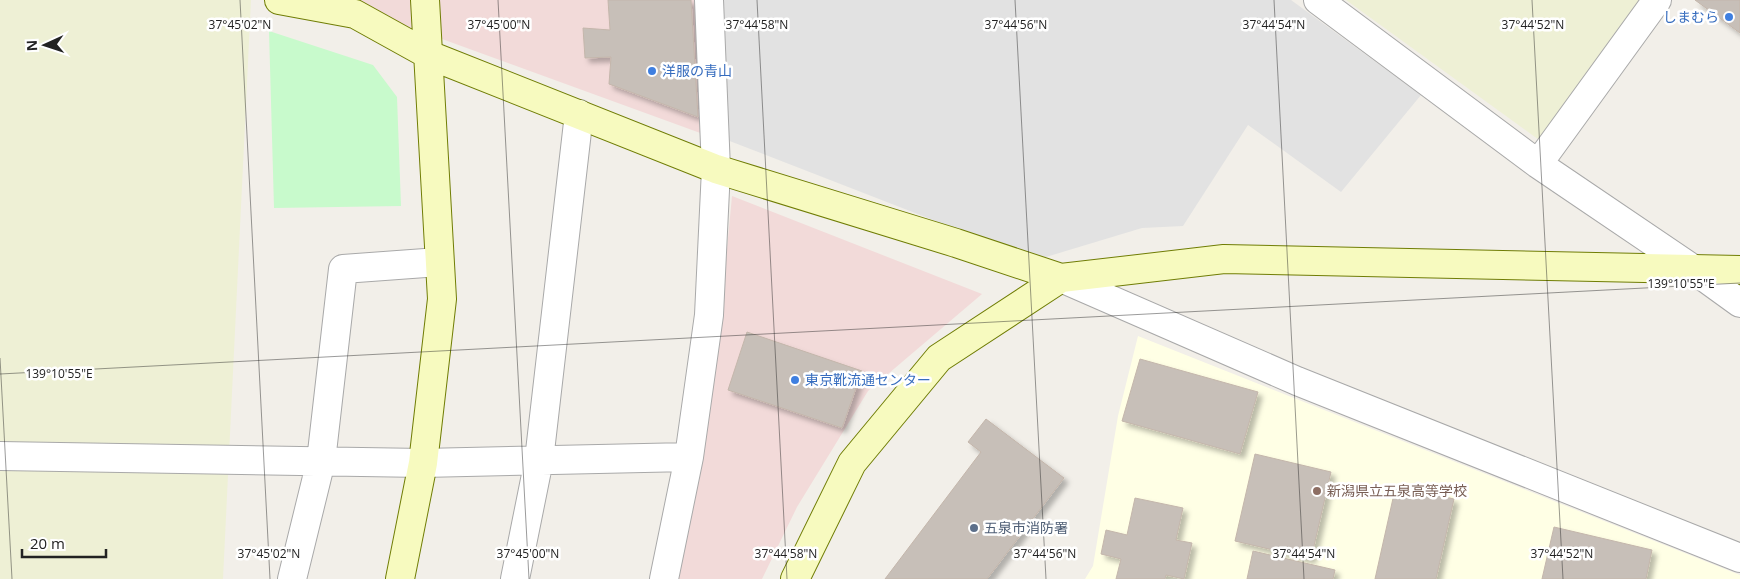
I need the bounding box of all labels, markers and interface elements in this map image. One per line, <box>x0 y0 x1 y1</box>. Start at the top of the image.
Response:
place label: しまむら <box>1663 7 1719 26</box>
marker: しまむら <box>1723 11 1735 23</box>
text: 37°45'02"N <box>209 16 271 33</box>
text: 37°45'00"N <box>468 16 530 33</box>
text: 37°44'58"N <box>726 16 788 33</box>
text: 37°44'56"N <box>985 16 1047 33</box>
text: 37°44'54"N <box>1243 16 1305 33</box>
text: 37°44'52"N <box>1502 16 1564 33</box>
north arrow <box>20 20 70 70</box>
text: N <box>22 40 41 52</box>
place label: 洋服の青山 <box>662 61 732 80</box>
marker: 洋服の青山 <box>646 65 658 77</box>
text: 139°10'55"E <box>1647 275 1715 292</box>
text: 139°10'55"E <box>25 365 93 382</box>
place label: 東京靴流通センター <box>805 370 931 389</box>
marker: 東京靴流通センター <box>789 374 801 386</box>
place label: 新潟県立五泉高等学校 <box>1327 481 1467 500</box>
marker: 新潟県立五泉高等学校 <box>1311 485 1323 497</box>
place label: 五泉市消防署 <box>984 518 1068 537</box>
marker: 五泉市消防署 <box>968 522 980 534</box>
scale bar <box>22 526 106 558</box>
text: 20 m <box>30 533 65 553</box>
text: 37°45'02"N <box>238 545 300 562</box>
text: 37°45'00"N <box>497 545 559 562</box>
text: 37°44'58"N <box>755 545 817 562</box>
text: 37°44'56"N <box>1014 545 1076 562</box>
text: 37°44'54"N <box>1273 545 1335 562</box>
text: 37°44'52"N <box>1531 545 1593 562</box>

